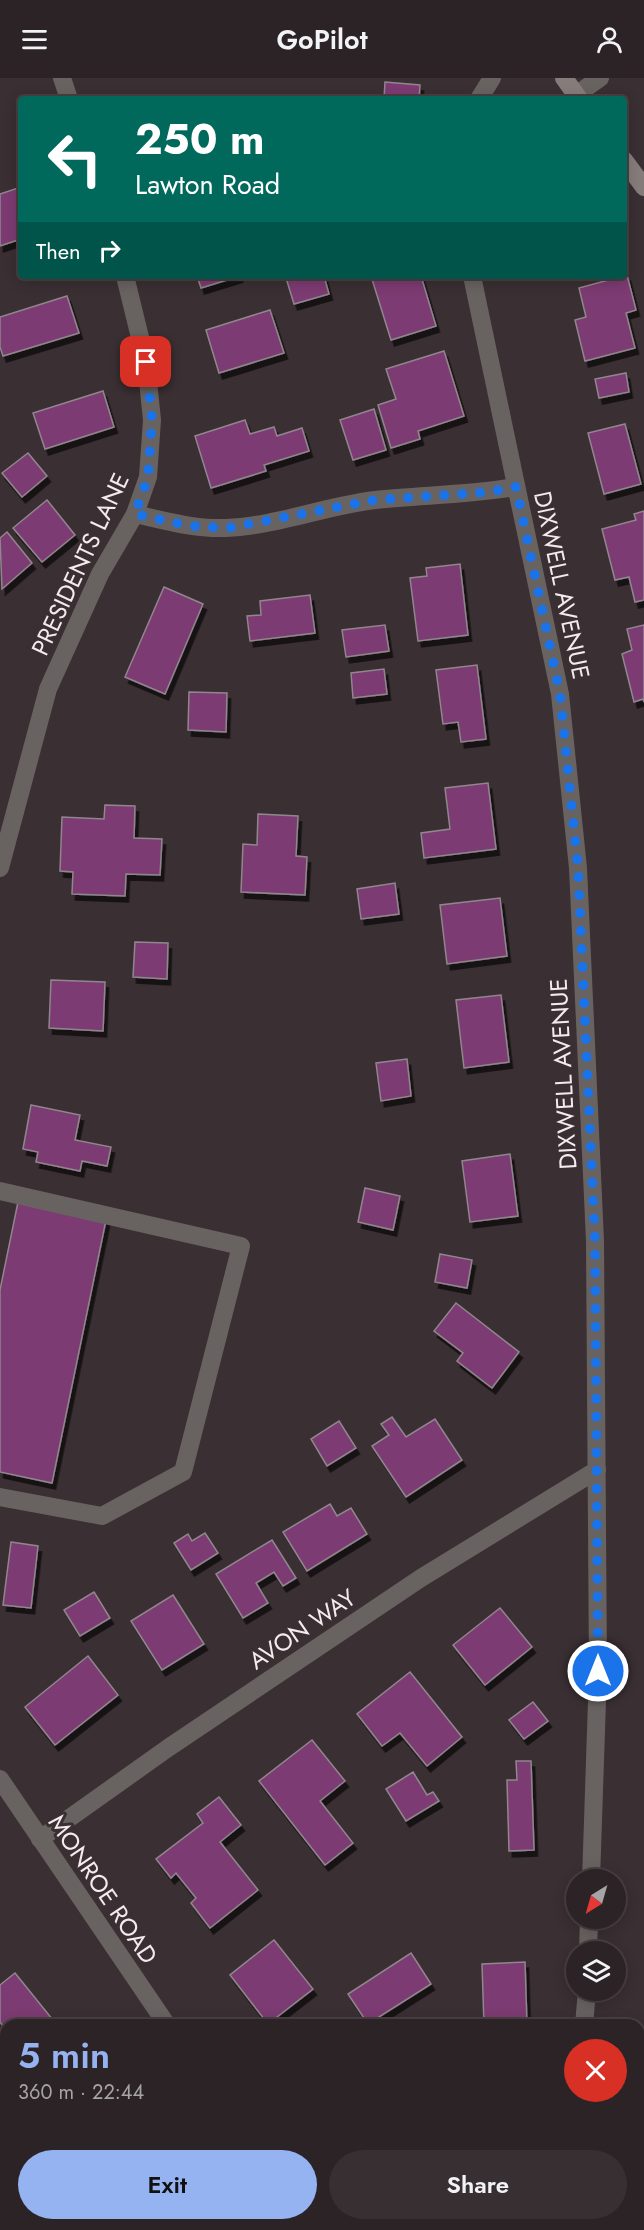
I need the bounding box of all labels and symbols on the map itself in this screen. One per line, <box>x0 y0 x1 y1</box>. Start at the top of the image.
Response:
pin <box>120 336 171 387</box>
street label: PRESIDENTS LANE <box>22 467 138 661</box>
street label: DIXWELL AVENUE <box>525 488 599 682</box>
street label: DIXWELL AVENUE <box>541 978 585 1170</box>
street label: AVON WAY <box>241 1580 363 1678</box>
position arrow <box>566 1639 630 1703</box>
street label: MONROE ROAD <box>40 1807 166 1971</box>
north arrow <box>566 1869 626 1929</box>

